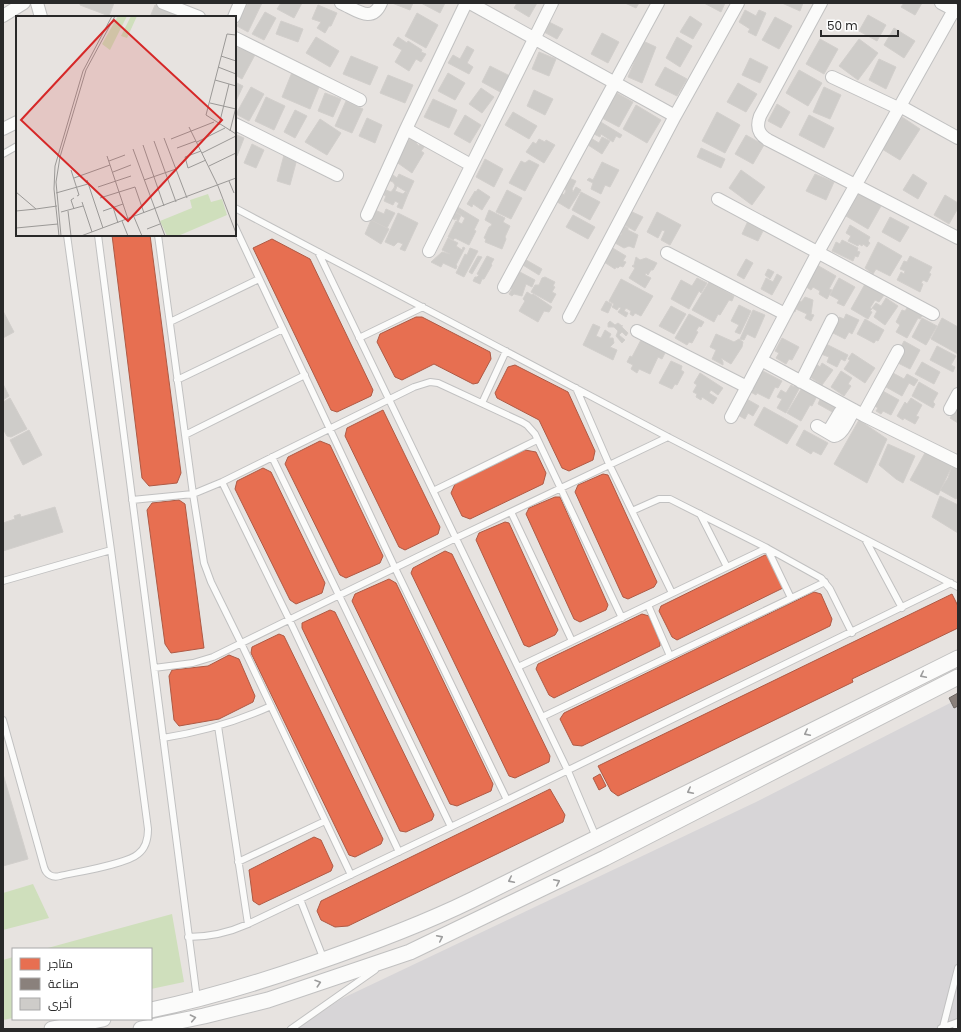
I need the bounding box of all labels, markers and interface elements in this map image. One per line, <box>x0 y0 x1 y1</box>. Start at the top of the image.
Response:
scale bar <box>821 12 898 38</box>
inset map <box>16 16 236 236</box>
text: 50 m <box>827 17 858 34</box>
one-way arrow <box>920 670 927 678</box>
one-way arrow <box>803 728 811 736</box>
one-way arrow <box>687 786 695 794</box>
one-way arrow <box>508 875 516 883</box>
one-way arrow <box>553 879 560 886</box>
one-way arrow <box>436 935 443 943</box>
legend <box>12 948 152 1020</box>
text: متاجر <box>47 955 73 972</box>
text: صناعة <box>48 975 79 992</box>
one-way arrow <box>314 980 321 988</box>
text: أخرى <box>48 995 72 1012</box>
one-way arrow <box>190 1015 196 1023</box>

